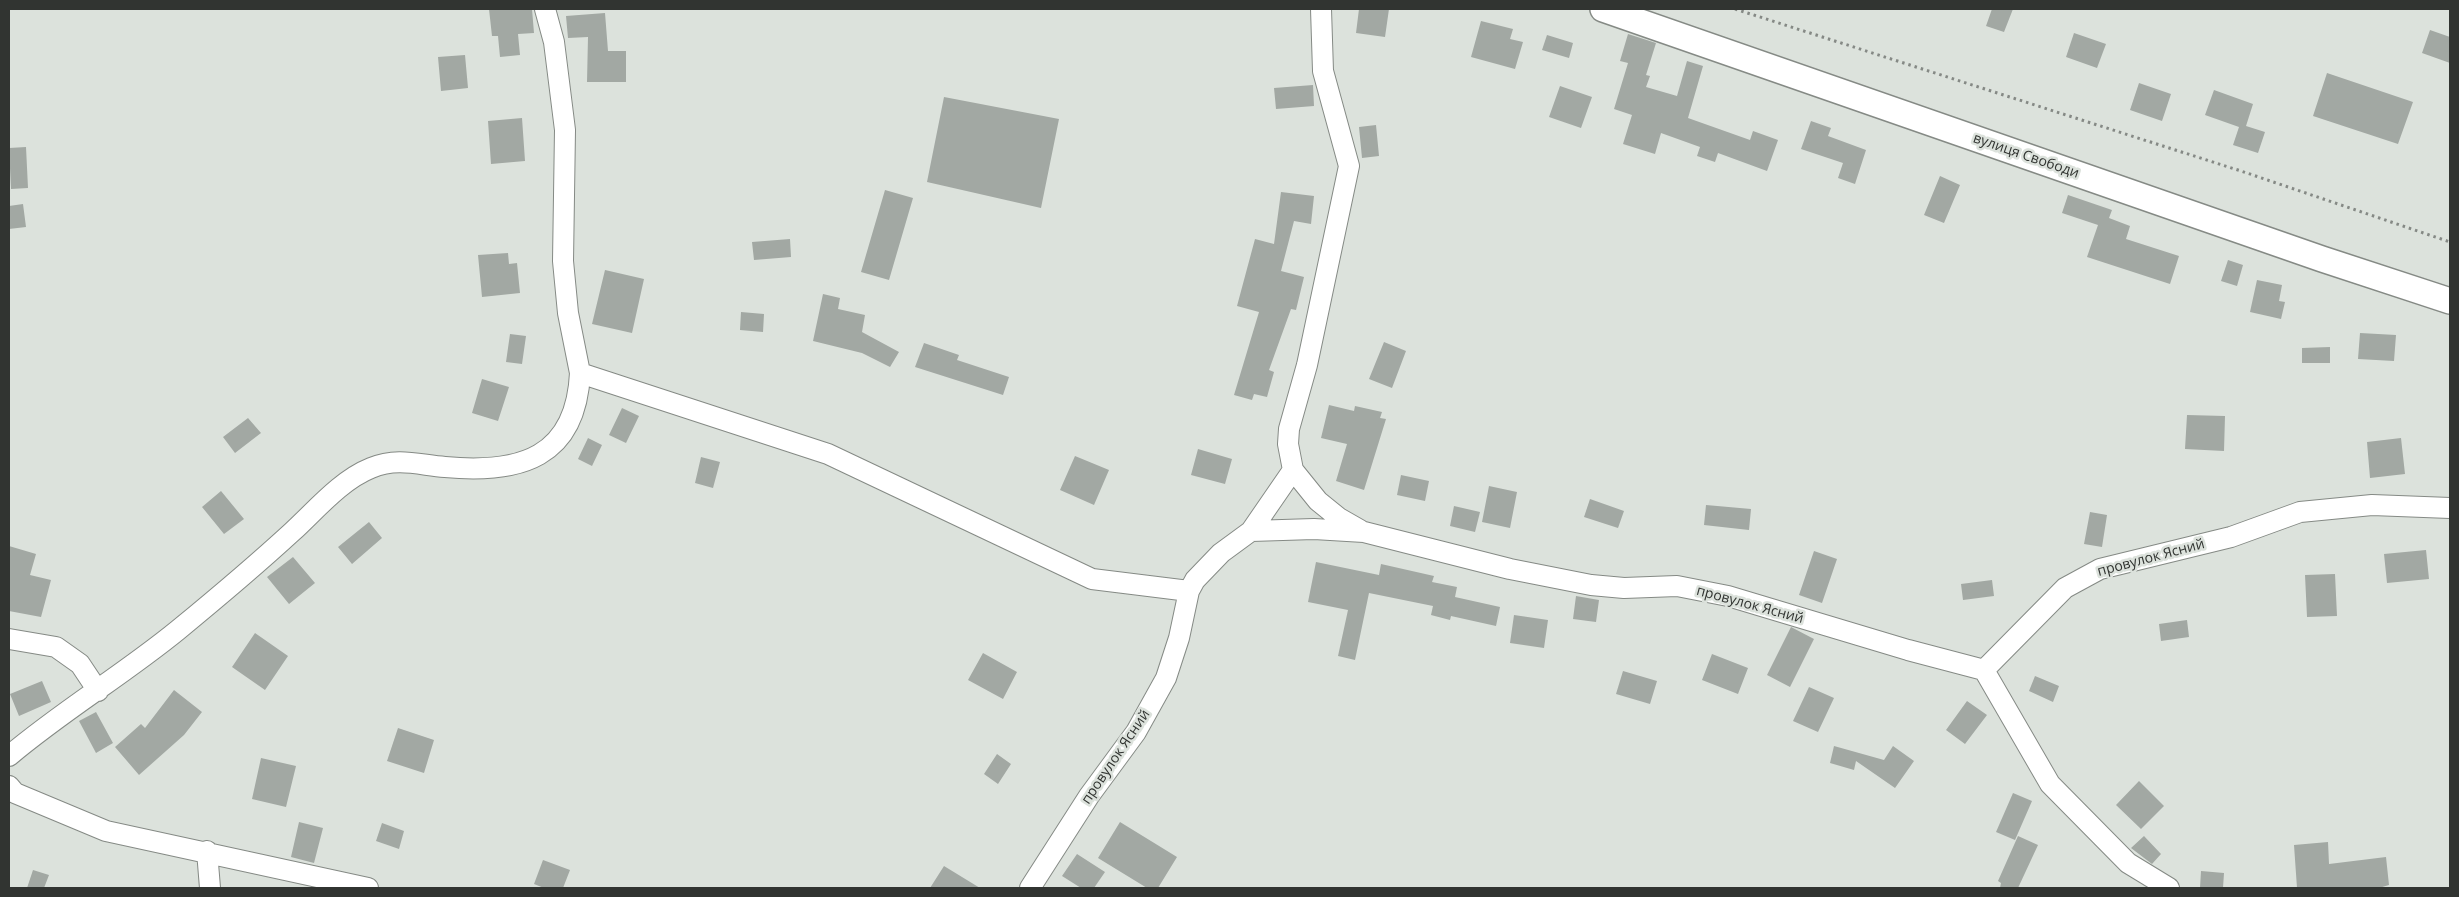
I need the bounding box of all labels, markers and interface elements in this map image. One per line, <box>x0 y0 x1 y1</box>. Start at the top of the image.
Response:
street label: вулиця Свободи <box>1971 130 2081 182</box>
street label: провулок Ясний <box>2096 536 2206 580</box>
street label: провулок Ясний <box>1695 583 1805 627</box>
street label: провулок Ясний <box>1078 707 1154 807</box>

